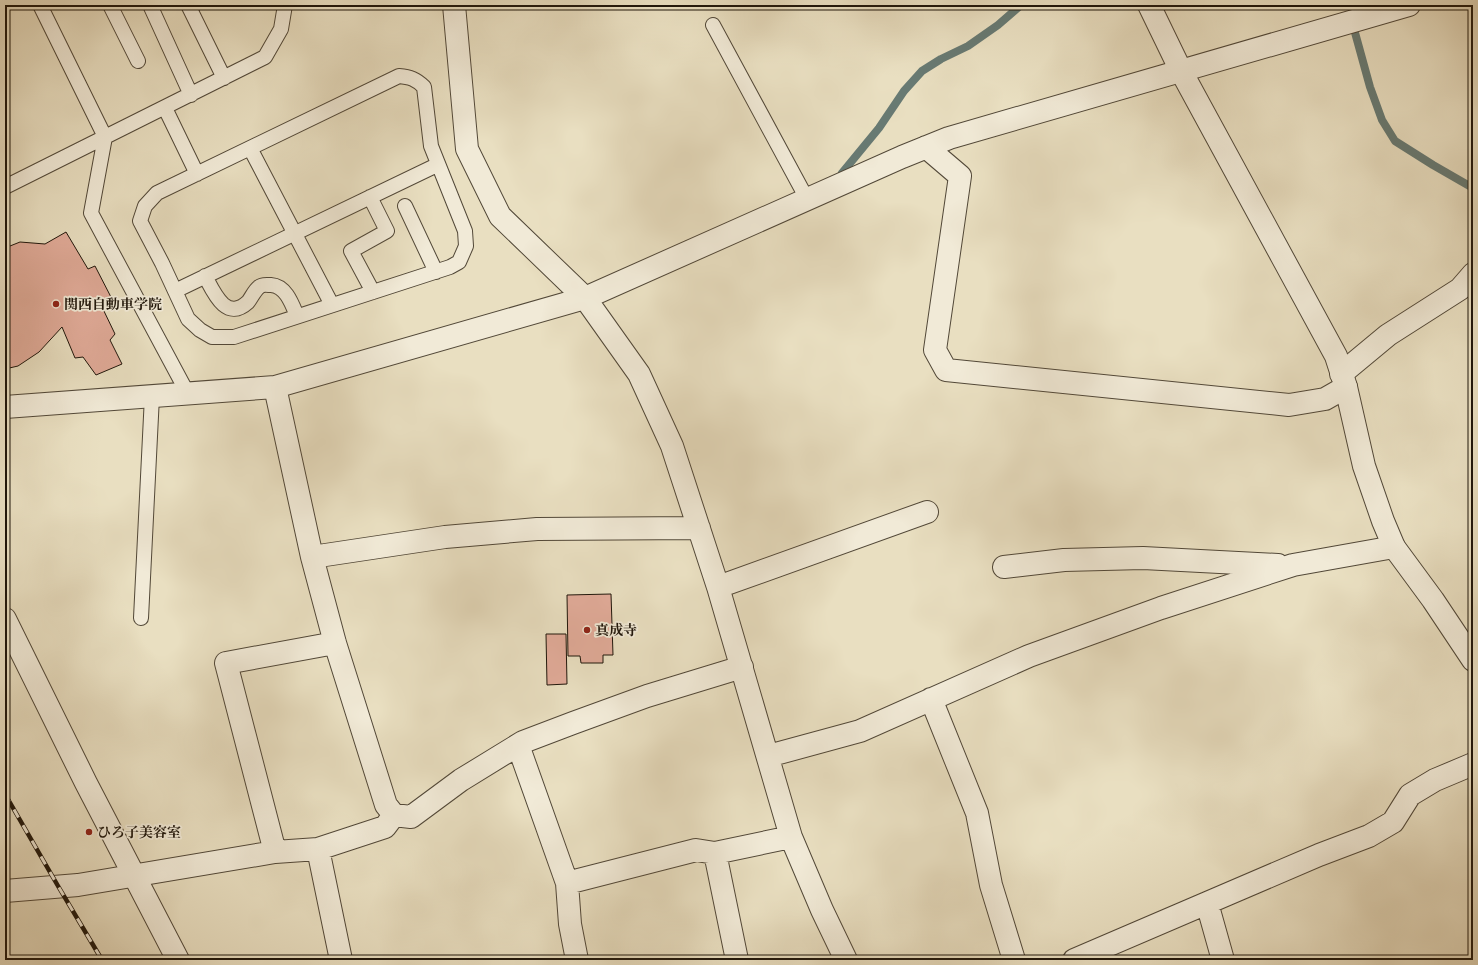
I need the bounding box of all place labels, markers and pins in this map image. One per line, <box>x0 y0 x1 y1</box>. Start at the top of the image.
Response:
place label: 関西自動車学院 <box>64 296 162 313</box>
marker: 関西自動車学院 <box>51 299 61 309</box>
place label: 真成寺 <box>595 622 637 639</box>
marker: 真成寺 <box>582 625 592 635</box>
place label: ひろ子美容室 <box>97 824 181 841</box>
marker: ひろ子美容室 <box>84 827 94 837</box>

